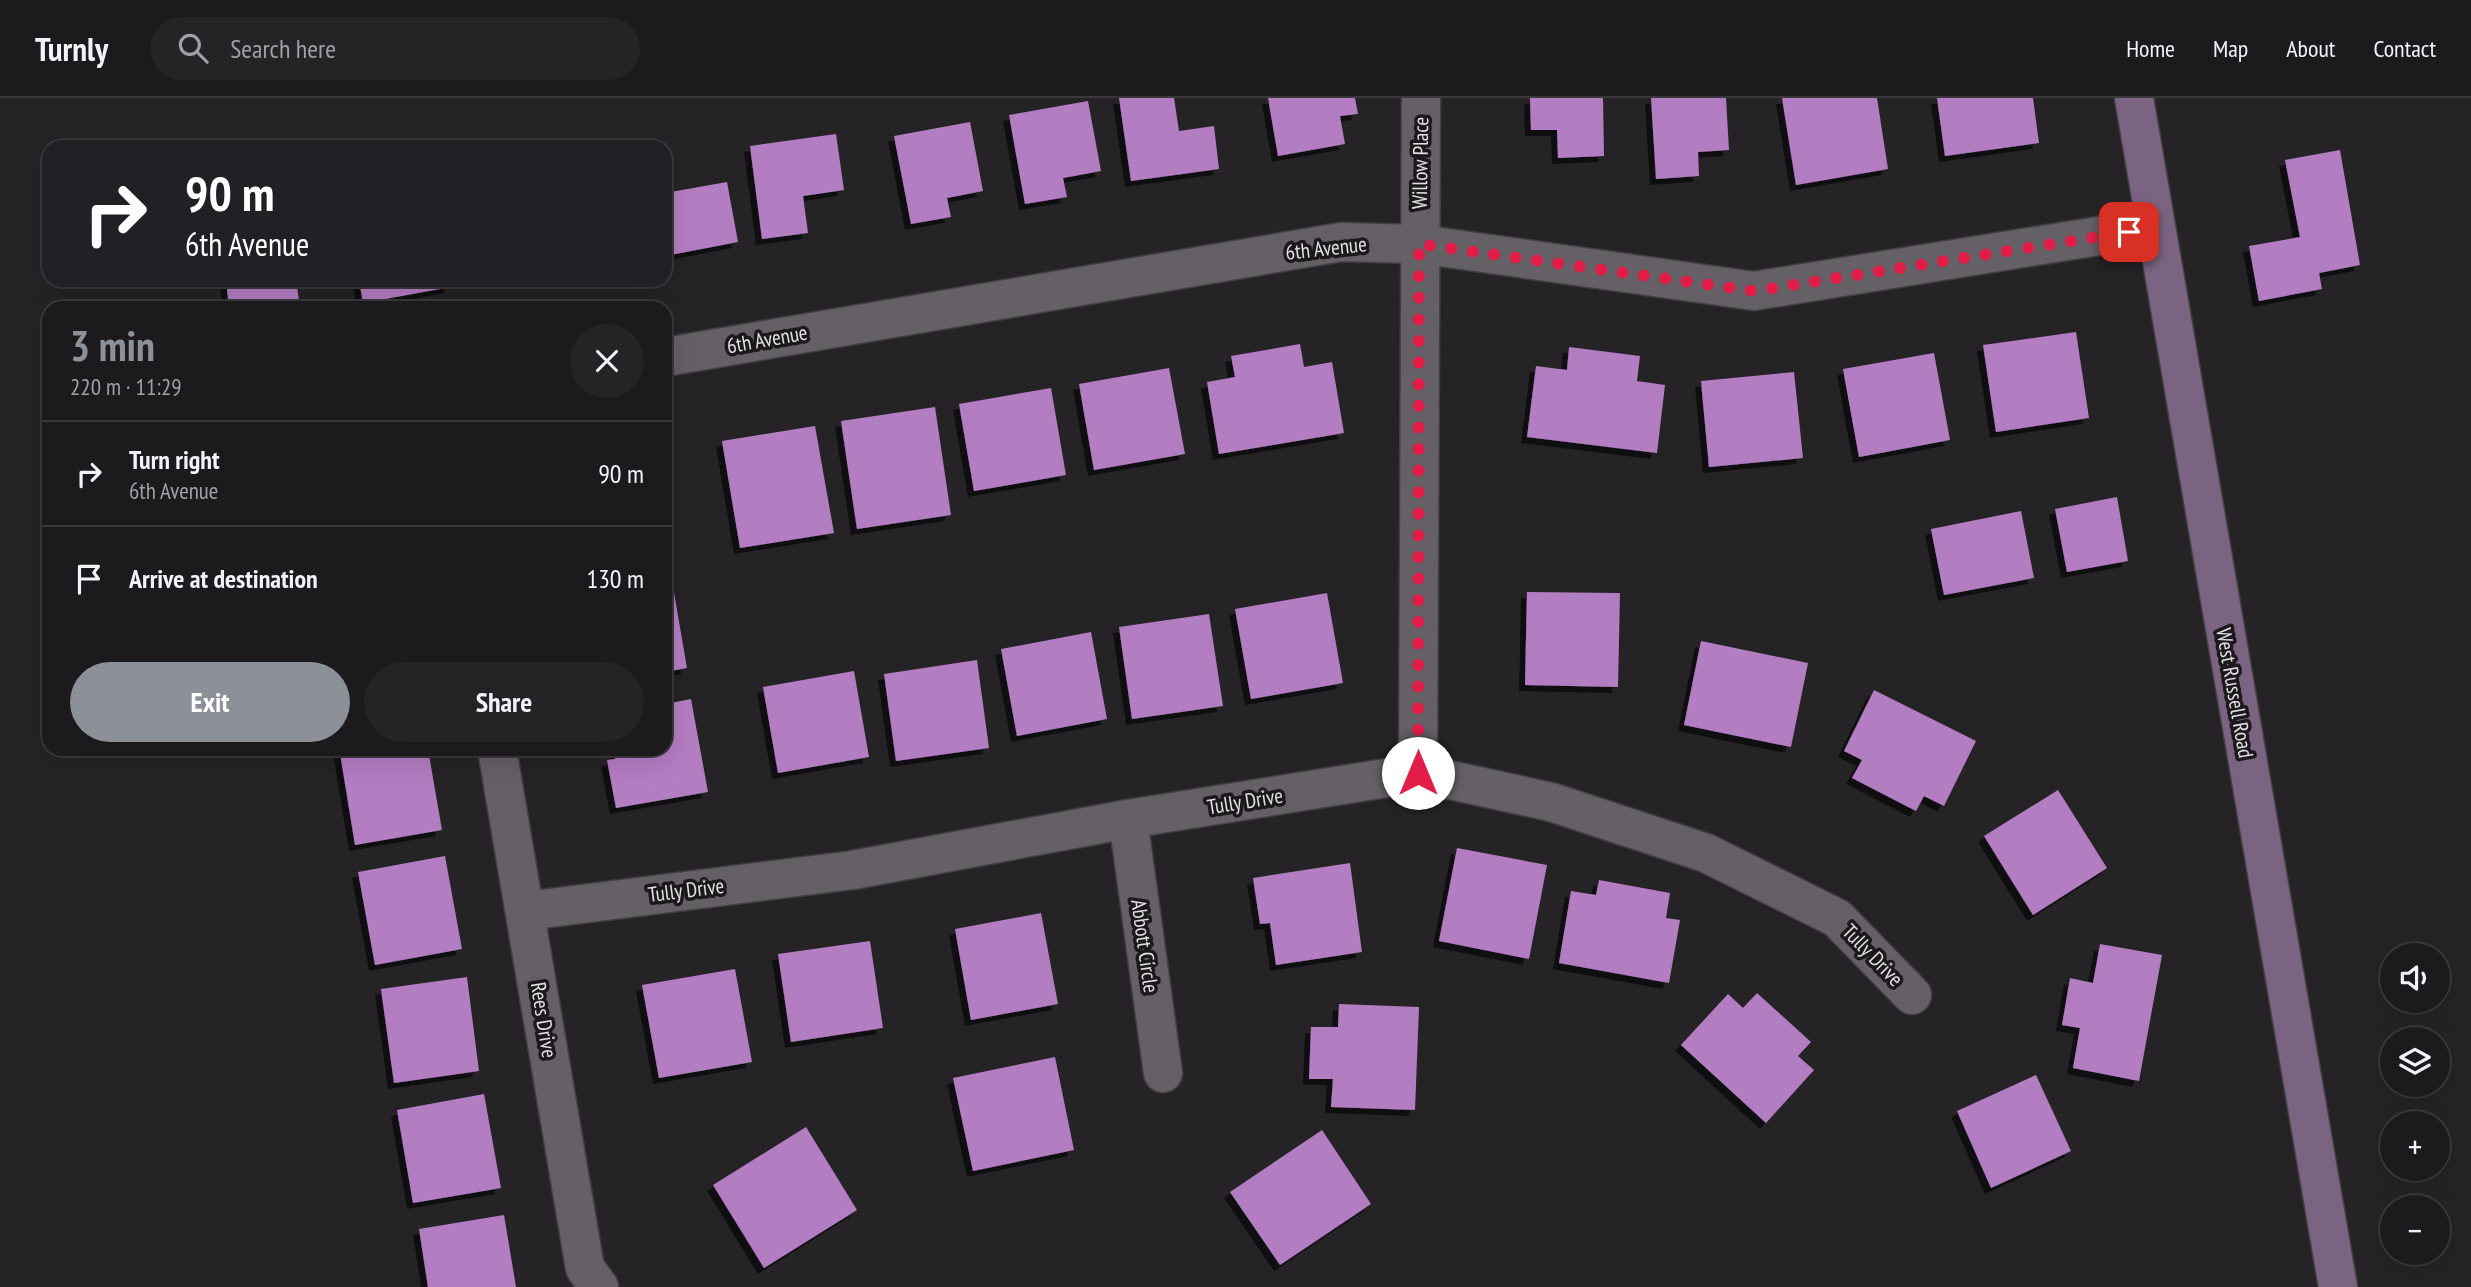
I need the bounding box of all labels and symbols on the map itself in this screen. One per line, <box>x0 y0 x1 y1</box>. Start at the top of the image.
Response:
street label: Willow Place <box>1406 117 1434 209</box>
pin <box>2099 202 2159 262</box>
street label: 6th Avenue <box>1284 230 1368 266</box>
street label: 6th Avenue <box>725 319 809 359</box>
street label: West Russell Road <box>2210 626 2260 760</box>
position arrow <box>1381 736 1455 810</box>
street label: Tully Drive <box>1205 782 1285 820</box>
street label: Tully Drive <box>646 872 726 908</box>
street label: Abbott Circle <box>1125 897 1165 995</box>
street label: Tully Drive <box>1837 918 1909 992</box>
street label: Rees Drive <box>525 980 563 1060</box>

